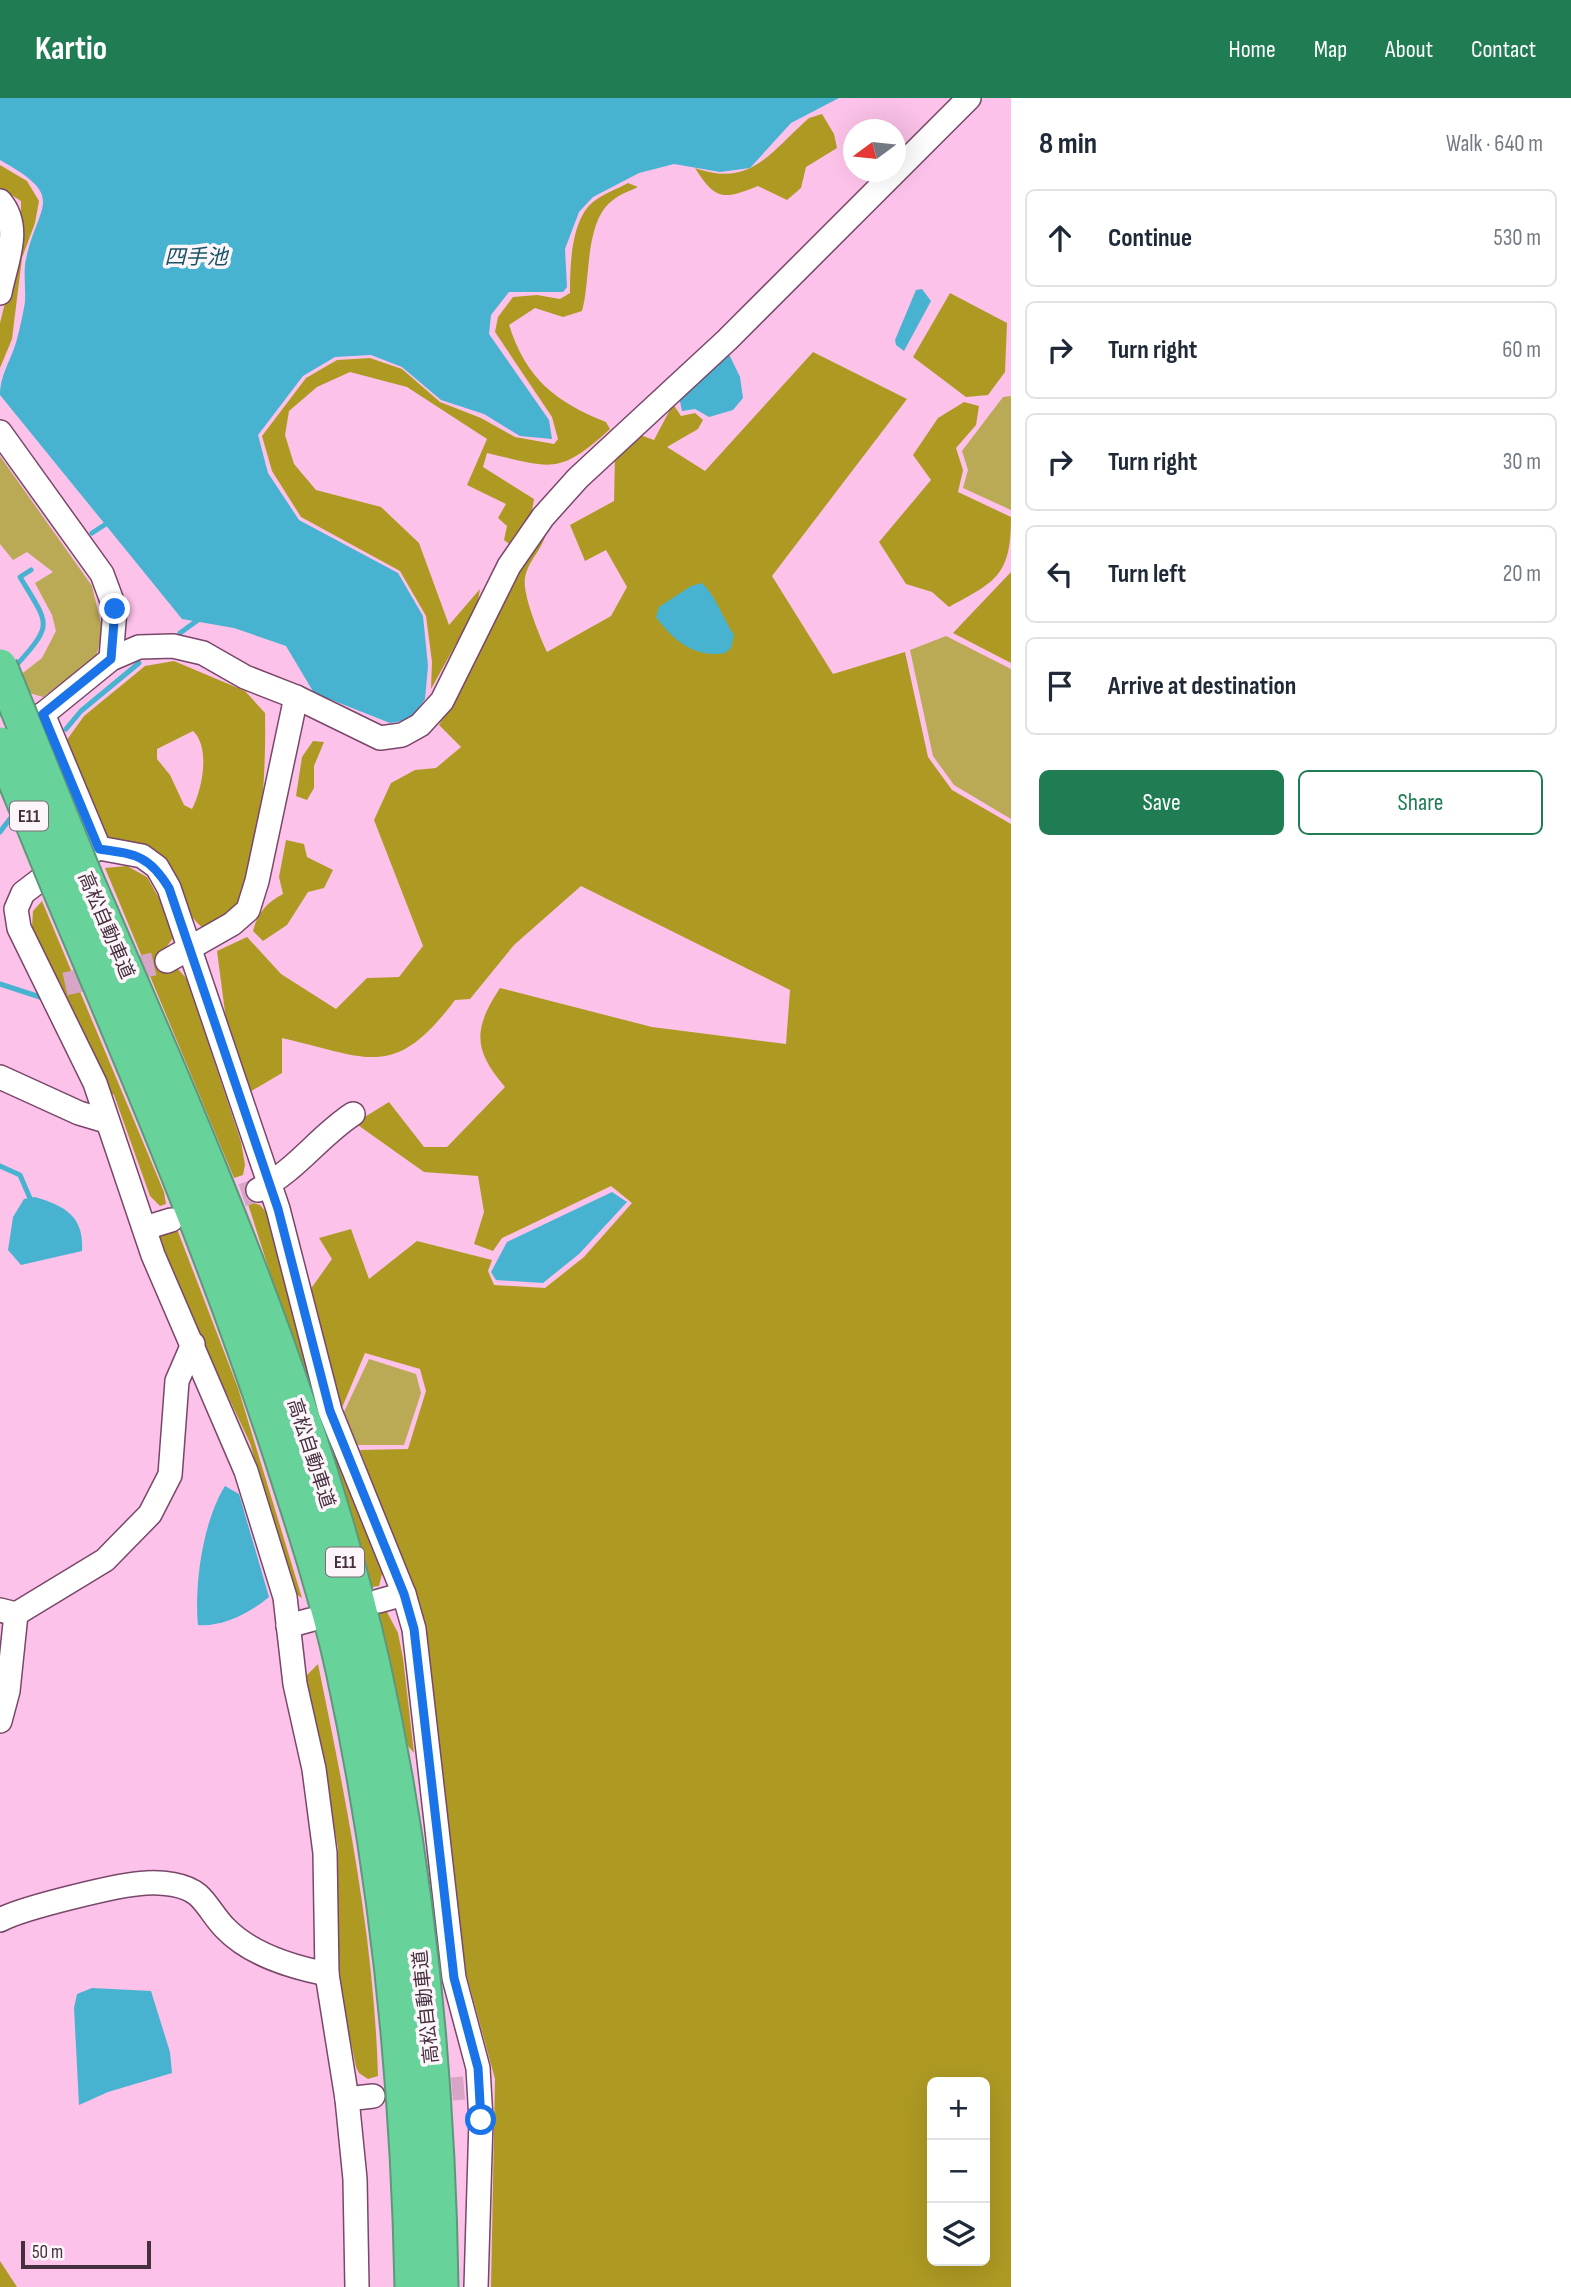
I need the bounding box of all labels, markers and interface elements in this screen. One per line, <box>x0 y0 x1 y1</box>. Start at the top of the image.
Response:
text: Kartio <box>35 29 107 69</box>
text: Home <box>1228 35 1276 64</box>
text: Map <box>1314 35 1347 64</box>
text: About <box>1385 35 1433 64</box>
text: Contact <box>1471 35 1536 64</box>
north arrow <box>843 119 906 182</box>
text: 8 min <box>1039 126 1097 162</box>
text: Walk · 640 m <box>1446 130 1543 158</box>
icon: ahead <box>1041 219 1079 257</box>
text: Continue <box>1108 223 1192 254</box>
text: 530 m <box>1493 224 1541 252</box>
water label: 四手池 <box>165 245 229 270</box>
icon: right <box>1041 331 1079 369</box>
text: Turn right <box>1108 335 1197 366</box>
text: 60 m <box>1502 336 1541 364</box>
icon: right <box>1041 443 1079 481</box>
text: Turn right <box>1108 447 1197 478</box>
text: 30 m <box>1503 448 1541 476</box>
icon: left <box>1041 555 1079 593</box>
text: Turn left <box>1108 559 1186 590</box>
text: 20 m <box>1503 560 1541 588</box>
route end <box>99 593 130 624</box>
icon: arrive <box>1041 667 1079 705</box>
text: Arrive at destination <box>1108 671 1296 702</box>
button: Save <box>1039 770 1284 835</box>
button: Share <box>1298 770 1543 835</box>
road number: E11 <box>10 802 48 830</box>
street label: 高松自動車道 <box>73 869 138 983</box>
street label: 高松自動車道 <box>282 1396 339 1511</box>
road number: E11 <box>326 1548 364 1576</box>
street label: 高松自動車道 <box>409 1949 444 2065</box>
map controls <box>927 2077 990 2266</box>
button: + <box>927 2077 990 2140</box>
route start <box>465 2104 496 2135</box>
button: − <box>927 2140 990 2203</box>
button: layers <box>927 2203 990 2266</box>
scale bar <box>21 2238 150 2270</box>
text: 50 m <box>32 2241 63 2264</box>

